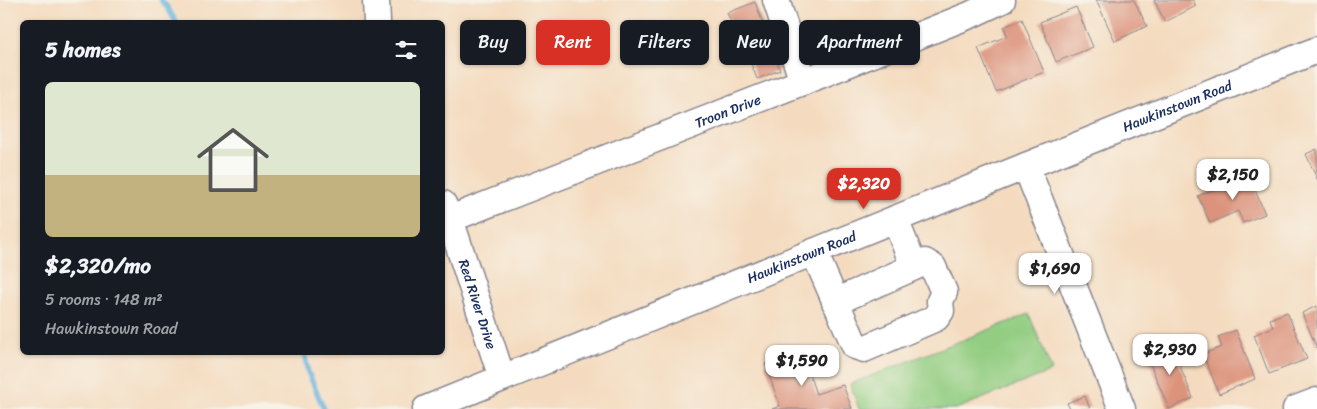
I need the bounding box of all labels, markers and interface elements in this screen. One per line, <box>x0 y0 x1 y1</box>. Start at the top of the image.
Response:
chip: Buy <box>460 20 526 65</box>
chip: Rent <box>536 20 610 65</box>
chip: Filters <box>620 20 709 65</box>
chip: New <box>719 20 789 65</box>
chip: Apartment <box>799 20 920 65</box>
text: 5 homes <box>45 31 121 69</box>
icon: filters <box>392 36 420 64</box>
street label: Hawkinstown Road <box>1119 73 1237 139</box>
street label: Troon Drive <box>691 87 765 136</box>
icon: home <box>188 115 278 205</box>
pin: $2,150 <box>1192 158 1274 201</box>
text: $2,150 <box>1207 160 1259 189</box>
pin: $2,320 <box>823 168 905 210</box>
text: $2,320 <box>838 169 890 198</box>
street label: Hawkinstown Road <box>743 223 862 291</box>
text: $2,320/mo <box>45 247 151 285</box>
pin: $1,690 <box>1014 252 1096 295</box>
text: $1,690 <box>1030 254 1080 283</box>
street label: Red River Drive <box>451 256 504 352</box>
text: 5 rooms · 148 m² <box>45 285 162 314</box>
text: Hawkinstown Road <box>45 314 177 343</box>
pin: $2,930 <box>1129 334 1211 376</box>
text: $2,930 <box>1143 335 1197 364</box>
pin: $1,590 <box>761 344 843 387</box>
text: $1,590 <box>776 346 828 375</box>

